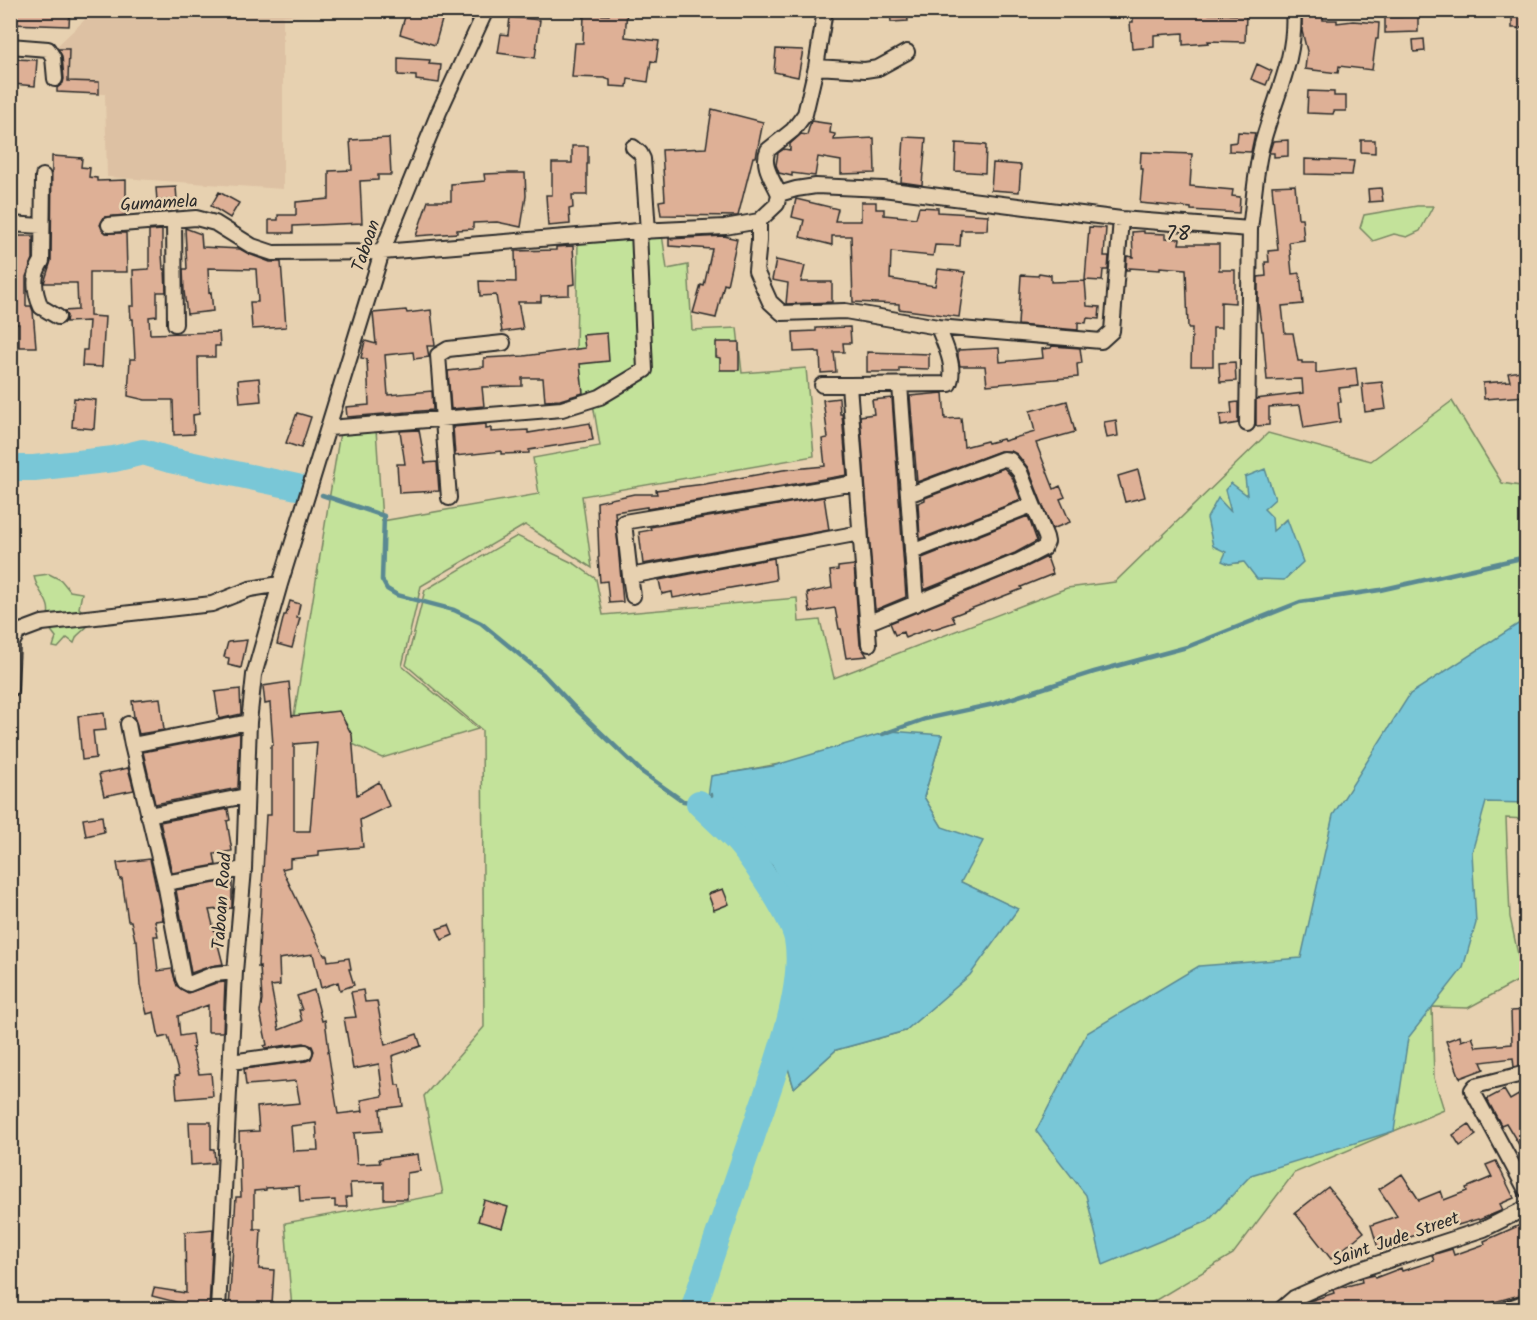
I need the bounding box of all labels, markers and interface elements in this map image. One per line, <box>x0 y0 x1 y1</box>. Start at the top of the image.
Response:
street label: Gumamela <box>119 187 199 221</box>
street label: Taboan <box>345 216 389 276</box>
district label: 78 <box>1166 218 1192 251</box>
street label: Taboan Road <box>205 851 241 950</box>
street label: Saint Jude Street <box>1328 1204 1465 1275</box>

